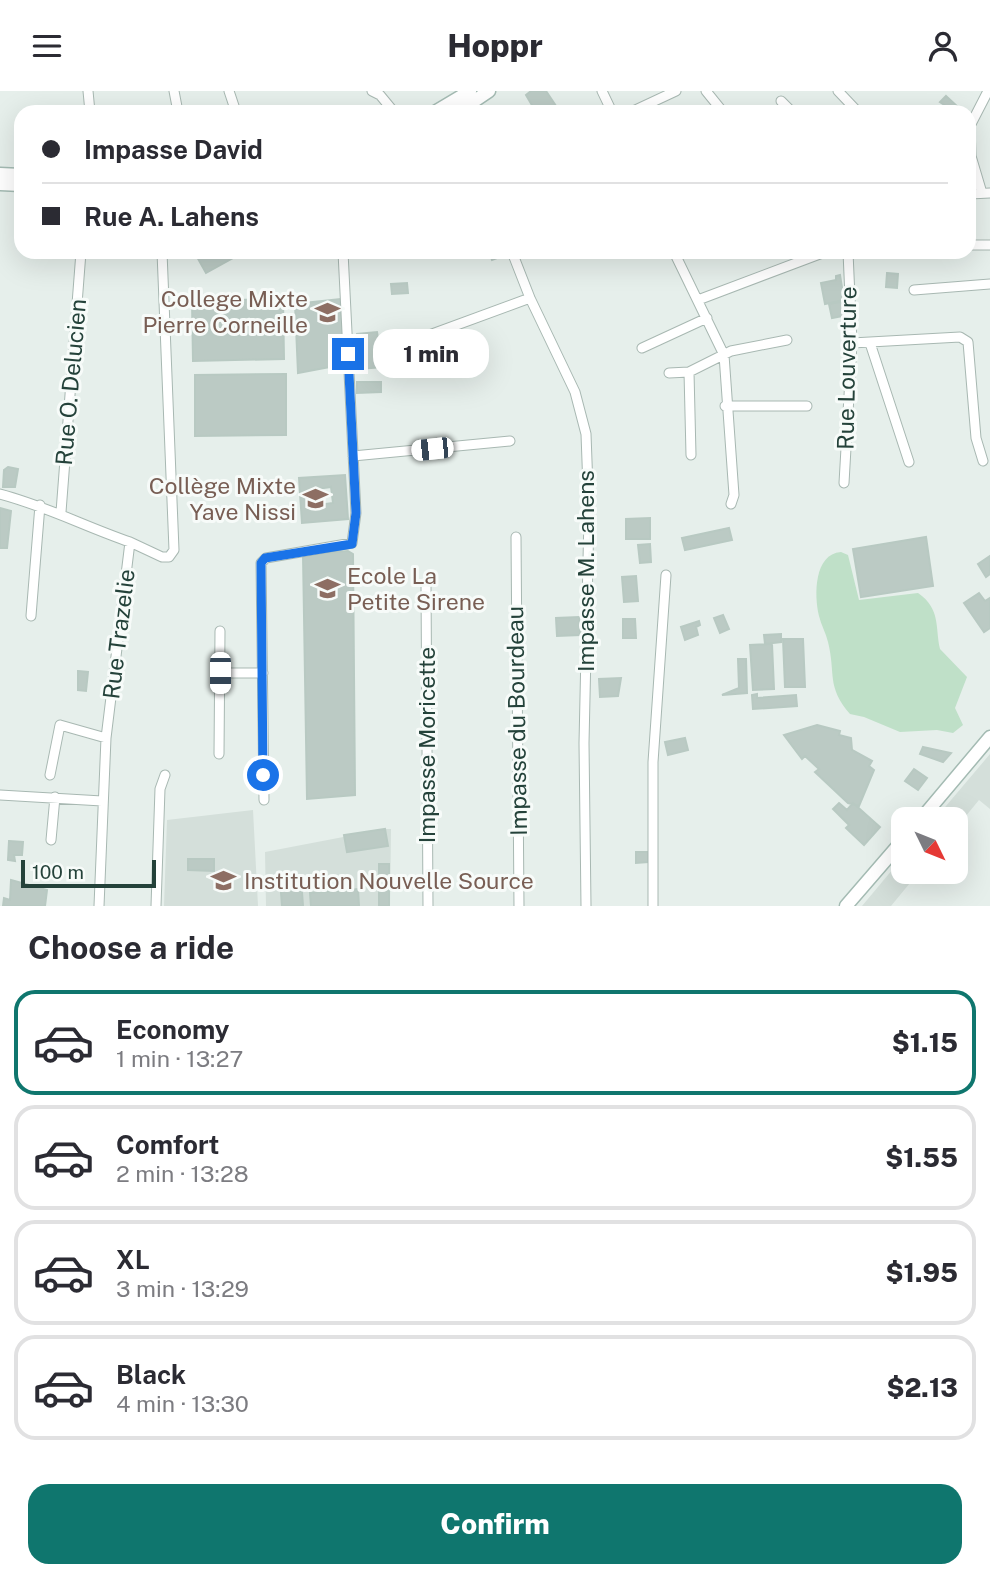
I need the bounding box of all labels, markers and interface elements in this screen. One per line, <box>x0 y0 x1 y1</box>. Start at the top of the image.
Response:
icon: menu <box>28 27 66 65</box>
text: Hoppr <box>447 27 543 64</box>
icon: person <box>924 27 962 65</box>
text: Impasse David <box>84 134 263 165</box>
text: Rue A. Lahens <box>84 201 259 232</box>
place label: College Mixte Pierre Corneille <box>142 285 308 338</box>
street label: Rue Louverture <box>832 286 861 450</box>
street label: Rue O. Delucien <box>50 298 91 466</box>
school or university icon: College Mixte Pierre Corneille <box>314 298 342 326</box>
callout: 1 min <box>372 329 488 379</box>
route end <box>332 338 364 370</box>
text: 1 min <box>403 340 459 367</box>
car <box>411 436 454 462</box>
street label: Impasse M. Lahens <box>572 470 599 672</box>
place label: Collège Mixte Yave Nissi <box>149 472 296 525</box>
school or university icon: Collège Mixte Yave Nissi <box>302 485 330 513</box>
place label: Ecole La Petite Sirene <box>347 562 485 615</box>
street label: Rue Trazelie <box>97 567 140 701</box>
school or university icon: Ecole La Petite Sirene <box>313 575 341 603</box>
street label: Impasse du Bourdeau <box>501 606 532 836</box>
street label: Impasse Moricette <box>413 647 440 843</box>
car <box>210 652 231 694</box>
route start <box>247 759 279 791</box>
north arrow <box>891 807 968 884</box>
map controls <box>891 807 968 884</box>
scale bar <box>21 857 156 889</box>
text: 100 m <box>32 861 84 883</box>
school or university icon: Institution Nouvelle Source <box>210 867 238 895</box>
place label: Institution Nouvelle Source <box>244 867 534 894</box>
text: Choose a ride <box>28 929 234 966</box>
icon: car <box>32 1011 95 1074</box>
text: Economy <box>116 1014 229 1045</box>
text: $1.15 <box>892 1027 958 1058</box>
text: 1 min · 13:27 <box>116 1045 243 1072</box>
icon: car <box>32 1126 95 1189</box>
text: Comfort <box>116 1129 219 1160</box>
text: $1.55 <box>885 1142 958 1173</box>
text: 2 min · 13:28 <box>116 1160 249 1187</box>
icon: car <box>32 1241 95 1304</box>
text: XL <box>116 1244 150 1275</box>
text: $1.95 <box>886 1257 958 1288</box>
text: 3 min · 13:29 <box>116 1275 249 1302</box>
icon: car <box>32 1356 95 1419</box>
text: Black <box>116 1359 186 1390</box>
text: $2.13 <box>886 1372 958 1403</box>
text: 4 min · 13:30 <box>116 1390 249 1417</box>
button: Confirm <box>28 1484 962 1564</box>

